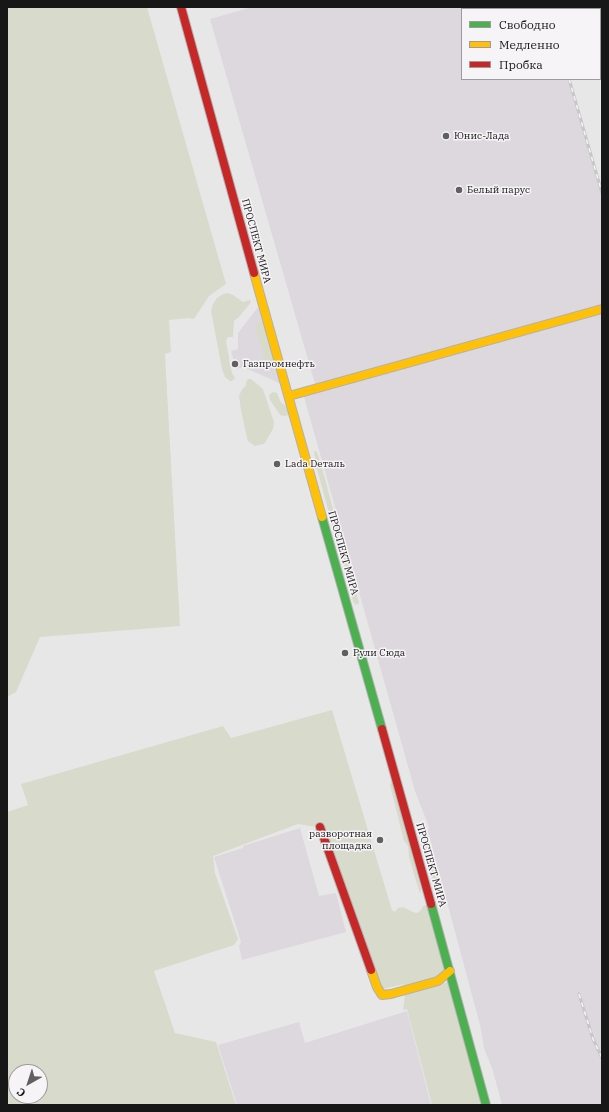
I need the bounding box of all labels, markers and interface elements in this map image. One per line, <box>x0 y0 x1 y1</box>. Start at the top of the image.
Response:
legend <box>461 8 601 80</box>
text: Свободно <box>499 17 556 32</box>
text: Медленно <box>499 37 560 52</box>
text: Пробка <box>499 57 543 72</box>
place label: Юнис-Лада <box>454 130 510 142</box>
marker: Юнис-Лада <box>441 131 451 141</box>
place label: Белый парус <box>467 184 530 196</box>
marker: Белый парус <box>454 185 464 195</box>
street label: ПРОСПЕКТ МИРА <box>239 197 273 285</box>
place label: Газпромнефть <box>243 358 315 370</box>
marker: Газпромнефть <box>230 359 240 369</box>
place label: Lada Dеталь <box>285 458 345 470</box>
marker: Lada Dеталь <box>272 459 282 469</box>
street label: ПРОСПЕКТ МИРА <box>325 510 361 596</box>
place label: Рули Сюда <box>353 647 405 659</box>
marker: Рули Сюда <box>340 648 350 658</box>
street label: ПРОСПЕКТ МИРА <box>413 822 449 908</box>
place label: разворотная площадка <box>309 828 372 852</box>
marker: разворотная площадка <box>375 835 385 845</box>
north arrow <box>8 1064 48 1104</box>
text: С <box>14 1085 28 1100</box>

